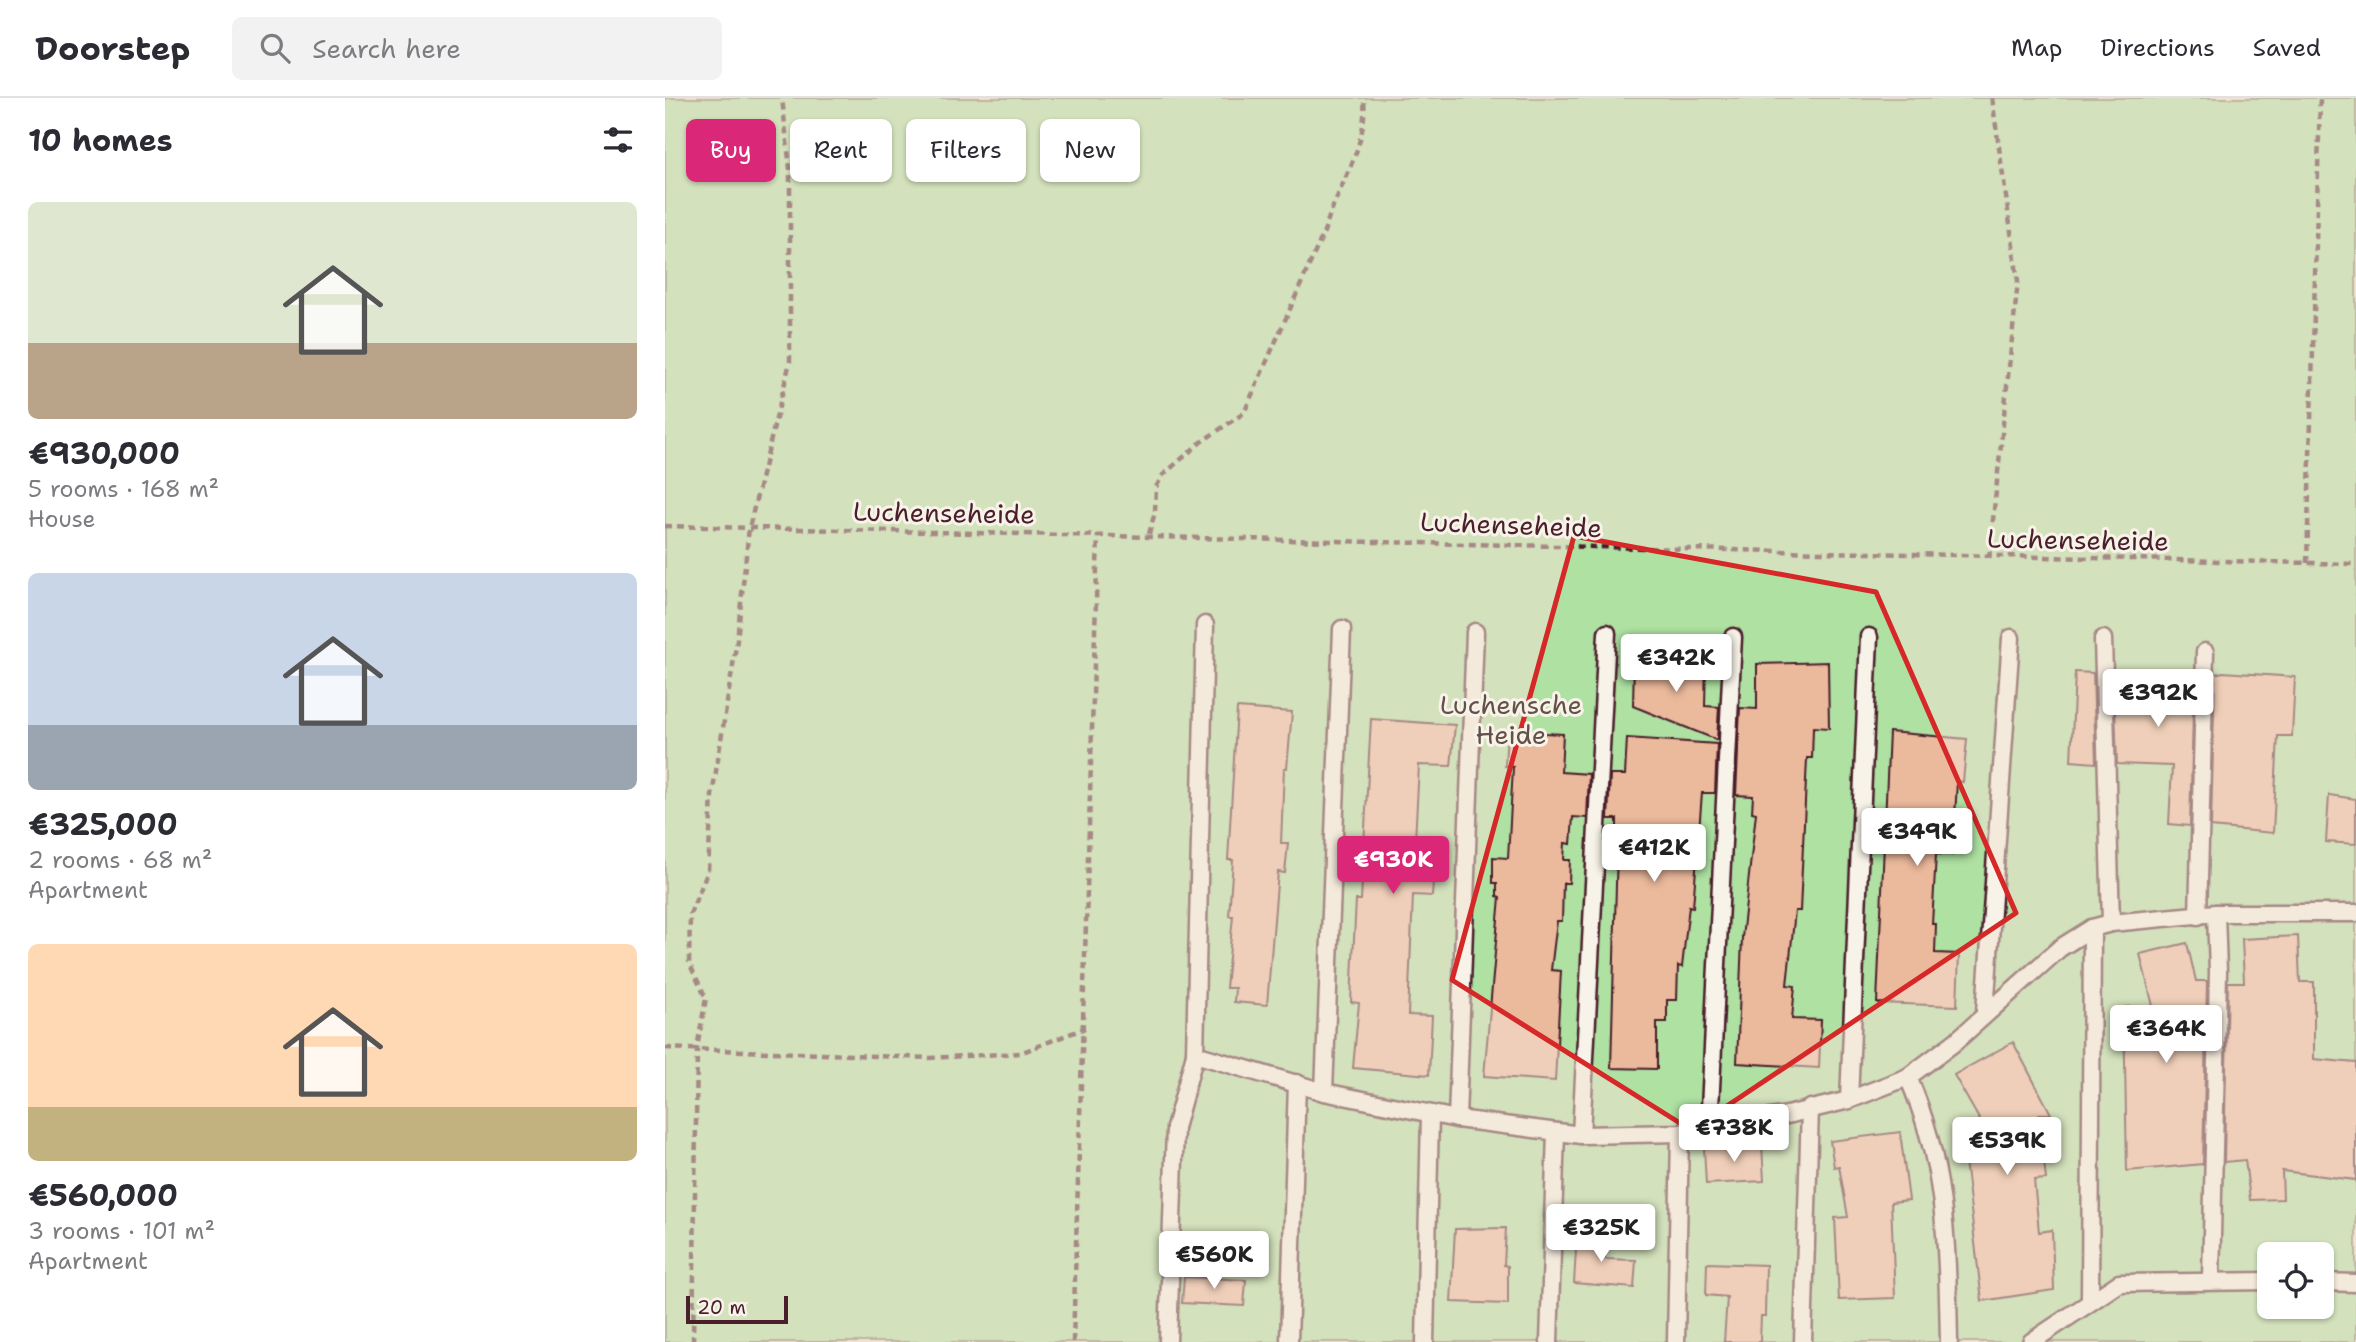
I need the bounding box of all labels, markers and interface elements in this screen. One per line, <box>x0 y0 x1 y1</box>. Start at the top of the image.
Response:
search box <box>232 17 722 80</box>
text: Doorstep <box>35 26 190 71</box>
icon: search <box>256 29 294 67</box>
text: Search here <box>312 31 461 66</box>
text: Map <box>2011 32 2062 64</box>
text: Directions <box>2100 32 2215 64</box>
text: Saved <box>2253 32 2321 64</box>
chip: Buy <box>686 119 776 182</box>
chip: Rent <box>790 119 892 182</box>
chip: Filters <box>906 119 1026 182</box>
chip: New <box>1040 119 1140 182</box>
text: 10 homes <box>28 120 173 161</box>
icon: filters <box>599 121 637 159</box>
icon: home <box>270 247 396 373</box>
text: €930,000 <box>28 433 180 474</box>
text: 5 rooms · 168 m² <box>28 474 219 504</box>
street label: Luchenseheide <box>853 493 1035 532</box>
text: House <box>28 504 96 534</box>
street label: Luchenseheide <box>1419 504 1603 545</box>
street label: Luchenseheide <box>1987 520 2169 559</box>
icon: home <box>270 618 396 744</box>
pin: €342K <box>1627 634 1725 694</box>
text: €342K <box>1637 642 1715 672</box>
pin: €392K <box>2109 670 2207 729</box>
text: €392K <box>2118 677 2198 707</box>
park label: Luchensche Heide <box>1440 687 1582 752</box>
text: €325,000 <box>28 804 178 845</box>
pin: €349K <box>1868 808 1966 868</box>
text: €349K <box>1877 816 1957 846</box>
pin: €412K <box>1605 824 1703 884</box>
text: €412K <box>1618 832 1690 862</box>
pin: €930K <box>1344 836 1442 896</box>
text: €930K <box>1353 844 1433 874</box>
text: 2 rooms · 68 m² <box>28 845 212 875</box>
text: Apartment <box>28 875 148 905</box>
icon: home <box>270 989 396 1115</box>
pin: €364K <box>2117 1006 2215 1065</box>
text: €364K <box>2126 1013 2206 1043</box>
pin: €738K <box>1685 1104 1783 1164</box>
text: €738K <box>1695 1112 1773 1142</box>
pin: €539K <box>1958 1118 2056 1177</box>
text: €539K <box>1968 1125 2046 1155</box>
text: €560,000 <box>28 1175 178 1216</box>
pin: €325K <box>1552 1204 1650 1264</box>
text: €325K <box>1562 1212 1640 1242</box>
text: 3 rooms · 101 m² <box>28 1216 215 1246</box>
pin: €560K <box>1165 1232 1263 1291</box>
text: €560K <box>1175 1239 1253 1269</box>
map controls <box>2257 1242 2334 1319</box>
button: locate <box>2257 1242 2334 1319</box>
text: Apartment <box>28 1246 148 1276</box>
scale bar <box>686 1293 787 1325</box>
text: 20 m <box>697 1295 746 1320</box>

